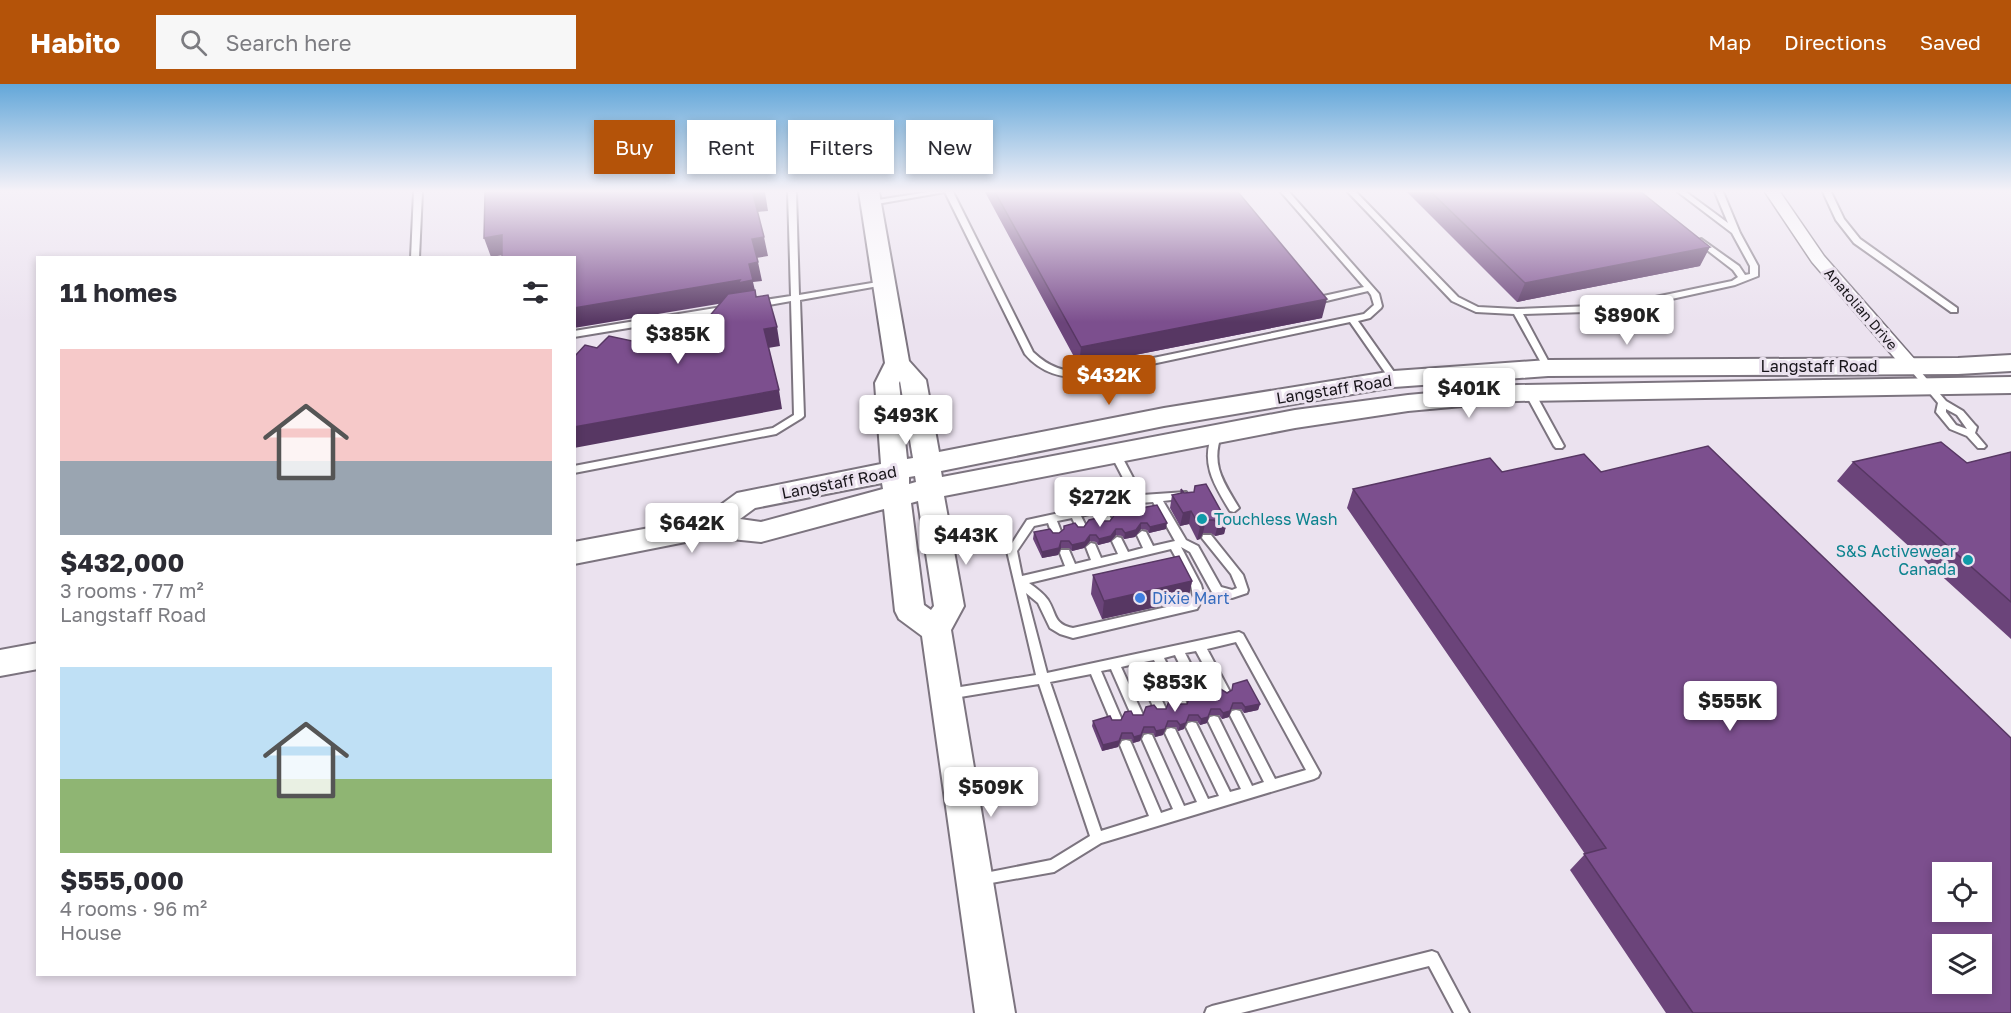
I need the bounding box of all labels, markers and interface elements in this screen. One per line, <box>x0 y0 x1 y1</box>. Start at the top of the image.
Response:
search box <box>156 15 576 69</box>
text: Habito <box>30 26 120 59</box>
icon: search <box>177 26 210 59</box>
text: Search here <box>225 29 351 56</box>
text: Map <box>1708 29 1751 55</box>
text: Directions <box>1784 29 1887 55</box>
text: Saved <box>1920 29 1981 55</box>
chip: Buy <box>594 120 675 174</box>
chip: Rent <box>687 120 776 174</box>
chip: Filters <box>788 120 894 174</box>
chip: New <box>906 120 993 174</box>
street label: Anatolian Drive <box>1821 264 1901 353</box>
icon: filters <box>519 276 552 309</box>
text: 11 homes <box>60 277 177 308</box>
pin: $890K <box>1585 295 1669 346</box>
text: $890K <box>1594 302 1660 326</box>
pin: $385K <box>636 314 720 365</box>
text: $385K <box>645 321 711 345</box>
pin: $432K <box>1067 355 1151 406</box>
street label: Langstaff Road <box>1761 356 1877 376</box>
text: $432K <box>1077 362 1141 386</box>
pin: $401K <box>1427 368 1511 419</box>
street label: Langstaff Road <box>1275 370 1393 408</box>
text: $401K <box>1437 375 1501 399</box>
icon: home <box>252 388 360 496</box>
pin: $493K <box>864 395 948 446</box>
text: $493K <box>873 402 939 426</box>
street label: Langstaff Road <box>780 461 898 503</box>
pin: $272K <box>1058 477 1142 528</box>
text: $272K <box>1068 484 1132 508</box>
pin: $642K <box>650 503 734 554</box>
place label: Touchless Wash <box>1214 509 1338 529</box>
text: $642K <box>659 510 725 534</box>
marker: Touchless Wash <box>1195 512 1209 526</box>
pin: $443K <box>924 515 1008 566</box>
text: $443K <box>933 522 999 546</box>
place label: S&S Activewear Canada <box>1836 541 1956 579</box>
text: $432,000 <box>60 547 184 578</box>
marker: S&S Activewear Canada <box>1961 553 1975 567</box>
text: 3 rooms · 77 m² <box>60 578 204 602</box>
place label: Dixie Mart <box>1152 588 1230 608</box>
marker: Dixie Mart <box>1133 591 1147 605</box>
text: Langstaff Road <box>60 602 206 626</box>
pin: $853K <box>1133 662 1217 713</box>
text: $853K <box>1142 669 1208 693</box>
pin: $555K <box>1688 681 1772 732</box>
text: $555K <box>1698 688 1762 712</box>
icon: home <box>252 706 360 814</box>
pin: $509K <box>949 767 1033 818</box>
text: $509K <box>958 774 1024 798</box>
map controls <box>1932 862 1992 994</box>
button: locate <box>1932 862 1992 922</box>
text: $555,000 <box>60 865 184 896</box>
text: 4 rooms · 96 m² <box>60 896 207 920</box>
text: House <box>60 920 122 944</box>
button: layers <box>1932 934 1992 994</box>

